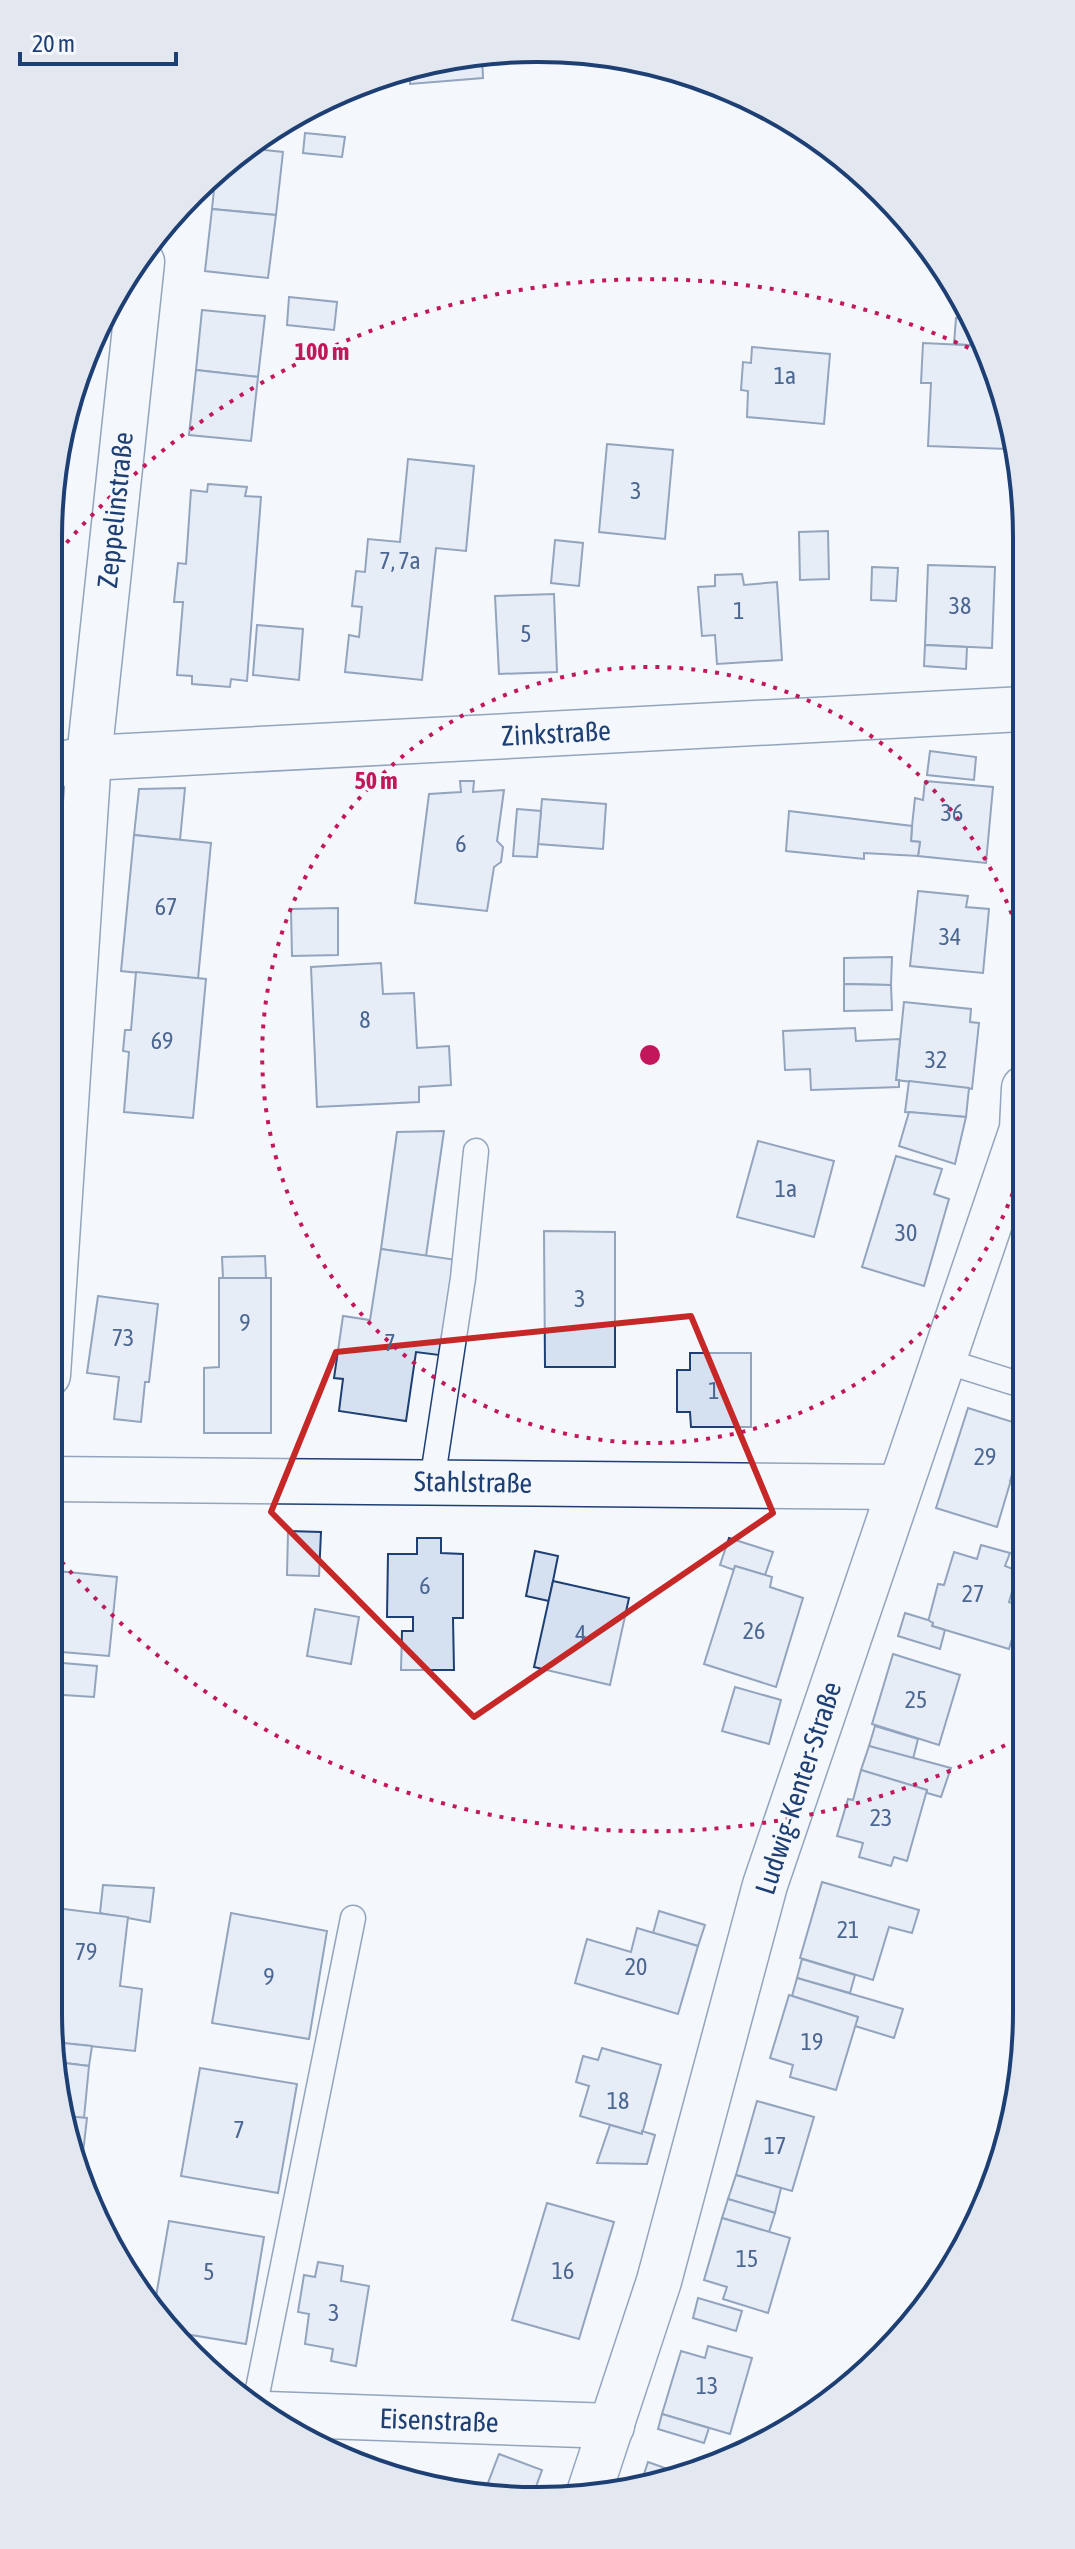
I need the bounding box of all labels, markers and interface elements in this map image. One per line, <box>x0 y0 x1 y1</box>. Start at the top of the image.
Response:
scale bar <box>20 16 176 66</box>
text: 20 m <box>32 30 75 57</box>
text: 100 m <box>295 338 349 365</box>
house number: 1a <box>774 362 796 389</box>
street label: Zeppelinstraße <box>91 430 139 590</box>
house number: 3 <box>630 477 642 504</box>
house number: 7, 7a <box>379 547 421 574</box>
house number: 38 <box>949 592 971 619</box>
house number: 1 <box>733 597 745 624</box>
house number: 5 <box>520 620 532 647</box>
street label: Zinkstraße <box>500 714 612 752</box>
text: 50 m <box>354 767 398 794</box>
house number: 36 <box>941 799 963 826</box>
house number: 6 <box>455 830 467 857</box>
house number: 67 <box>155 893 177 920</box>
house number: 34 <box>939 923 961 950</box>
house number: 8 <box>359 1006 371 1033</box>
house number: 69 <box>151 1027 173 1054</box>
centre of rings <box>636 1041 664 1069</box>
house number: 32 <box>925 1046 947 1073</box>
house number: 1a <box>775 1175 797 1202</box>
house number: 30 <box>895 1219 917 1246</box>
house number: 3 <box>574 1285 586 1312</box>
house number: 9 <box>239 1309 251 1336</box>
house number: 73 <box>112 1324 134 1351</box>
house number: 7 <box>384 1329 396 1356</box>
house number: 1 <box>708 1377 720 1404</box>
house number: 29 <box>974 1443 996 1470</box>
street label: Stahlstraße <box>414 1465 532 1499</box>
house number: 6 <box>419 1572 431 1599</box>
house number: 27 <box>962 1580 984 1607</box>
house number: 26 <box>743 1617 765 1644</box>
house number: 4 <box>575 1620 587 1647</box>
street label: Ludwig-Kenter-Straße <box>749 1678 847 1898</box>
house number: 25 <box>905 1686 927 1713</box>
house number: 23 <box>870 1804 892 1831</box>
house number: 21 <box>837 1916 859 1943</box>
house number: 79 <box>75 1938 97 1965</box>
house number: 20 <box>625 1953 647 1980</box>
house number: 9 <box>263 1963 275 1990</box>
house number: 19 <box>801 2028 823 2055</box>
house number: 18 <box>607 2087 629 2114</box>
house number: 7 <box>233 2116 245 2143</box>
house number: 17 <box>764 2132 786 2159</box>
house number: 15 <box>736 2245 758 2272</box>
house number: 16 <box>552 2257 574 2284</box>
house number: 5 <box>203 2258 215 2285</box>
house number: 3 <box>328 2299 340 2326</box>
house number: 13 <box>696 2372 718 2399</box>
street label: Eisenstraße <box>379 2402 499 2438</box>

